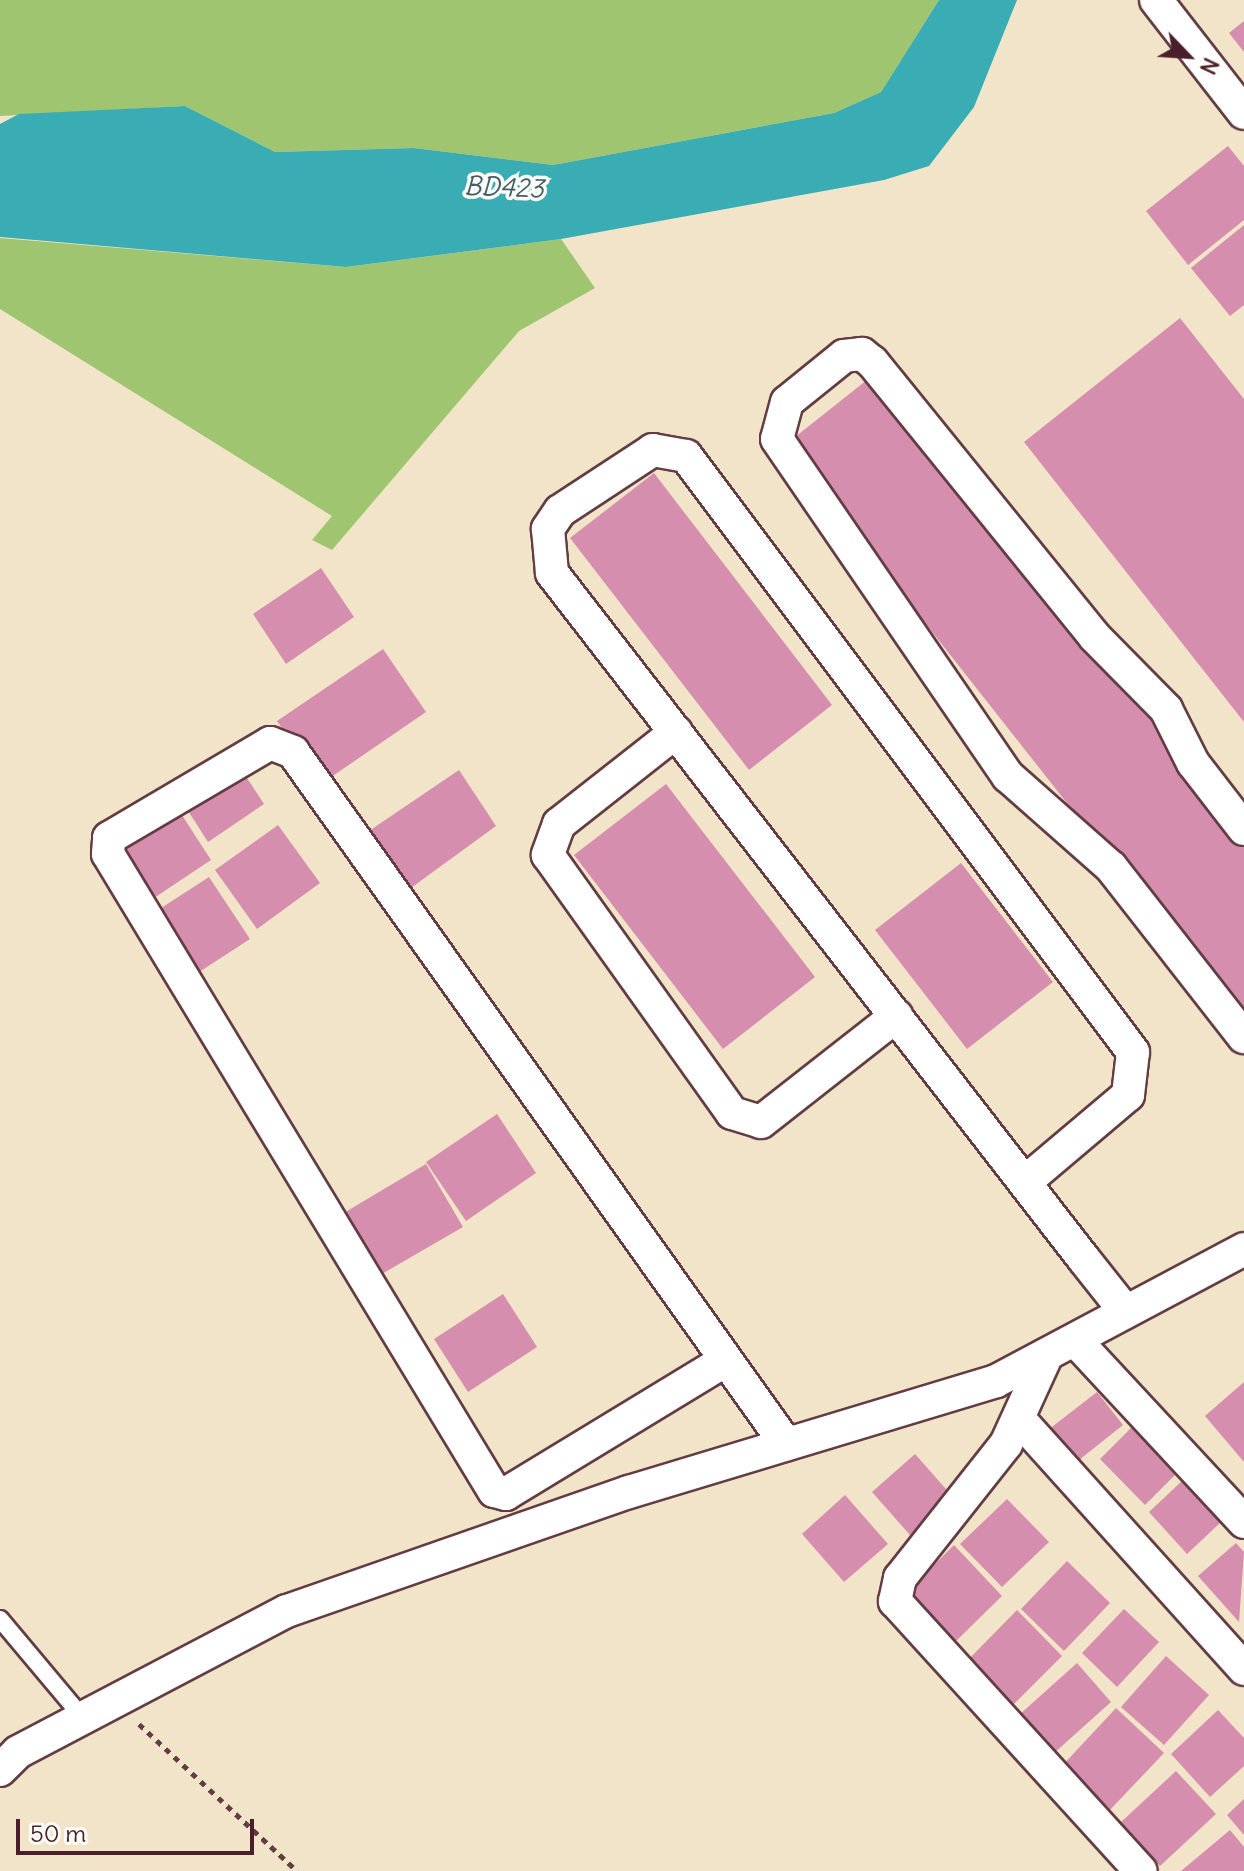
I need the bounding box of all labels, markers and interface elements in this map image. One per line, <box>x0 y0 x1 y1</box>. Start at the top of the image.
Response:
north arrow <box>1148 16 1228 96</box>
text: N <box>1194 53 1226 79</box>
water label: BD423 <box>464 170 544 204</box>
scale bar <box>20 1803 258 1853</box>
text: 50 m <box>30 1818 86 1848</box>

